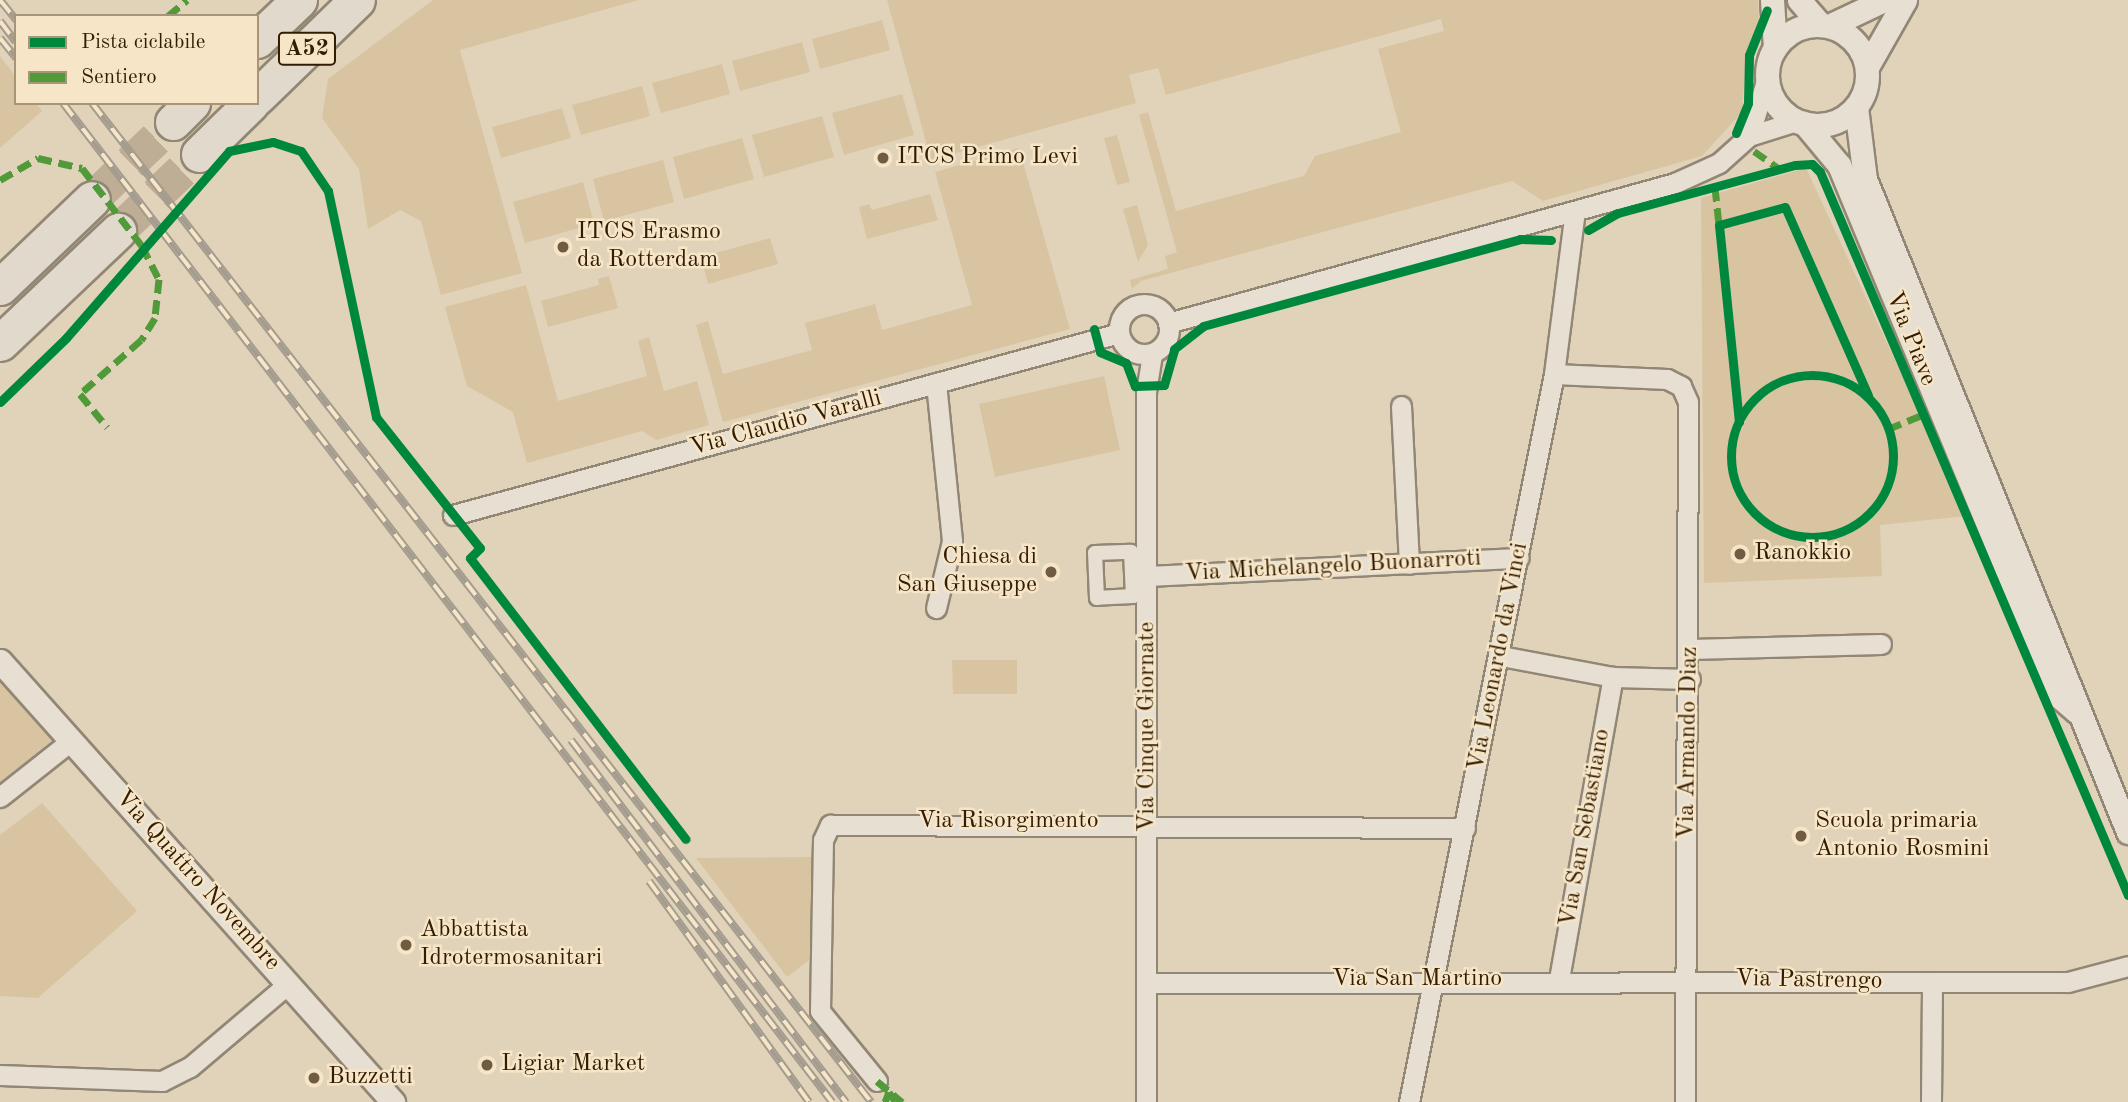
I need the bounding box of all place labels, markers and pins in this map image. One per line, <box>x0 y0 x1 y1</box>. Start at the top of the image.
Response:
place label: ITCS Primo Levi <box>897 144 1078 172</box>
marker: ITCS Primo Levi <box>875 150 891 166</box>
place label: ITCS Erasmo da Rotterdam <box>577 219 721 275</box>
marker: ITCS Erasmo da Rotterdam <box>555 239 571 255</box>
place label: Ranokkio <box>1754 540 1851 568</box>
place label: Chiesa di San Giuseppe <box>897 544 1037 600</box>
marker: Ranokkio <box>1732 546 1748 562</box>
marker: Chiesa di San Giuseppe <box>1043 564 1059 580</box>
place label: Scuola primaria Antonio Rosmini <box>1815 808 1989 864</box>
marker: Scuola primaria Antonio Rosmini <box>1793 828 1809 844</box>
place label: Abbattista Idrotermosanitari <box>420 917 602 973</box>
marker: Abbattista Idrotermosanitari <box>398 937 414 953</box>
place label: Ligiar Market <box>501 1051 645 1079</box>
marker: Ligiar Market <box>479 1057 495 1073</box>
place label: Buzzetti <box>328 1064 413 1092</box>
marker: Buzzetti <box>306 1070 322 1086</box>

